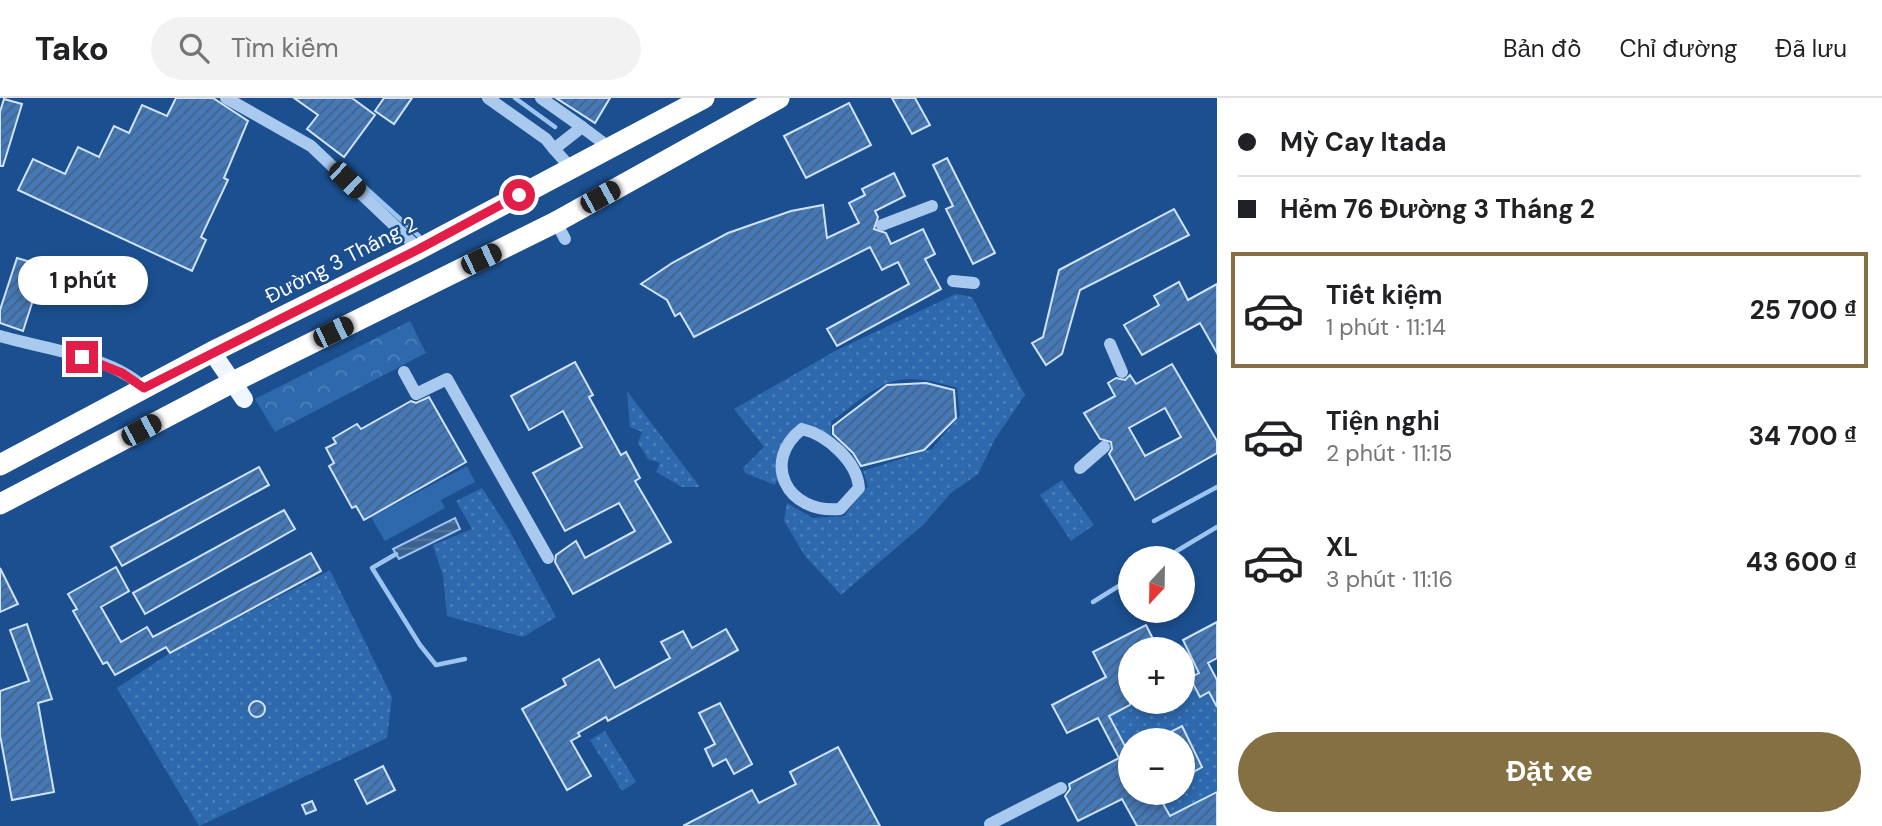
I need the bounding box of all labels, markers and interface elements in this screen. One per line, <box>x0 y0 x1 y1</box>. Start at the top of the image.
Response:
search box <box>151 17 641 80</box>
text: Tako <box>35 27 109 70</box>
icon: search <box>175 29 213 67</box>
text: Tìm kiếm <box>231 31 339 65</box>
text: Bản đồ <box>1503 33 1581 64</box>
text: Chỉ đường <box>1619 33 1737 64</box>
text: Đã lưu <box>1775 33 1847 64</box>
text: Mỳ Cay Itada <box>1280 125 1446 159</box>
car <box>325 158 370 202</box>
car <box>577 178 624 216</box>
route start <box>503 179 535 211</box>
text: Hẻm 76 Đường 3 Tháng 2 <box>1280 192 1595 226</box>
street label: Đường 3 Tháng 2 <box>260 210 422 310</box>
car <box>458 240 505 278</box>
callout: 1 phút <box>17 256 147 304</box>
text: 1 phút <box>49 265 117 295</box>
text: Tiết kiệm <box>1326 278 1443 312</box>
icon: car <box>1242 279 1305 342</box>
text: 25 700 ₫ <box>1750 293 1857 327</box>
text: 1 phút · 11:14 <box>1326 312 1446 342</box>
car <box>310 313 357 351</box>
route end <box>66 341 98 373</box>
text: Tiện nghi <box>1326 404 1440 438</box>
icon: car <box>1242 405 1305 468</box>
car <box>118 411 165 449</box>
text: 34 700 ₫ <box>1748 419 1857 453</box>
text: 2 phút · 11:15 <box>1326 438 1452 468</box>
text: XL <box>1326 530 1358 564</box>
icon: car <box>1242 531 1305 594</box>
text: 43 600 ₫ <box>1746 545 1857 579</box>
north arrow <box>1118 546 1195 623</box>
map controls <box>1118 546 1195 805</box>
text: 3 phút · 11:16 <box>1326 564 1453 594</box>
button: + <box>1118 637 1195 714</box>
button: − <box>1118 728 1195 805</box>
button: Đặt xe <box>1238 732 1861 812</box>

